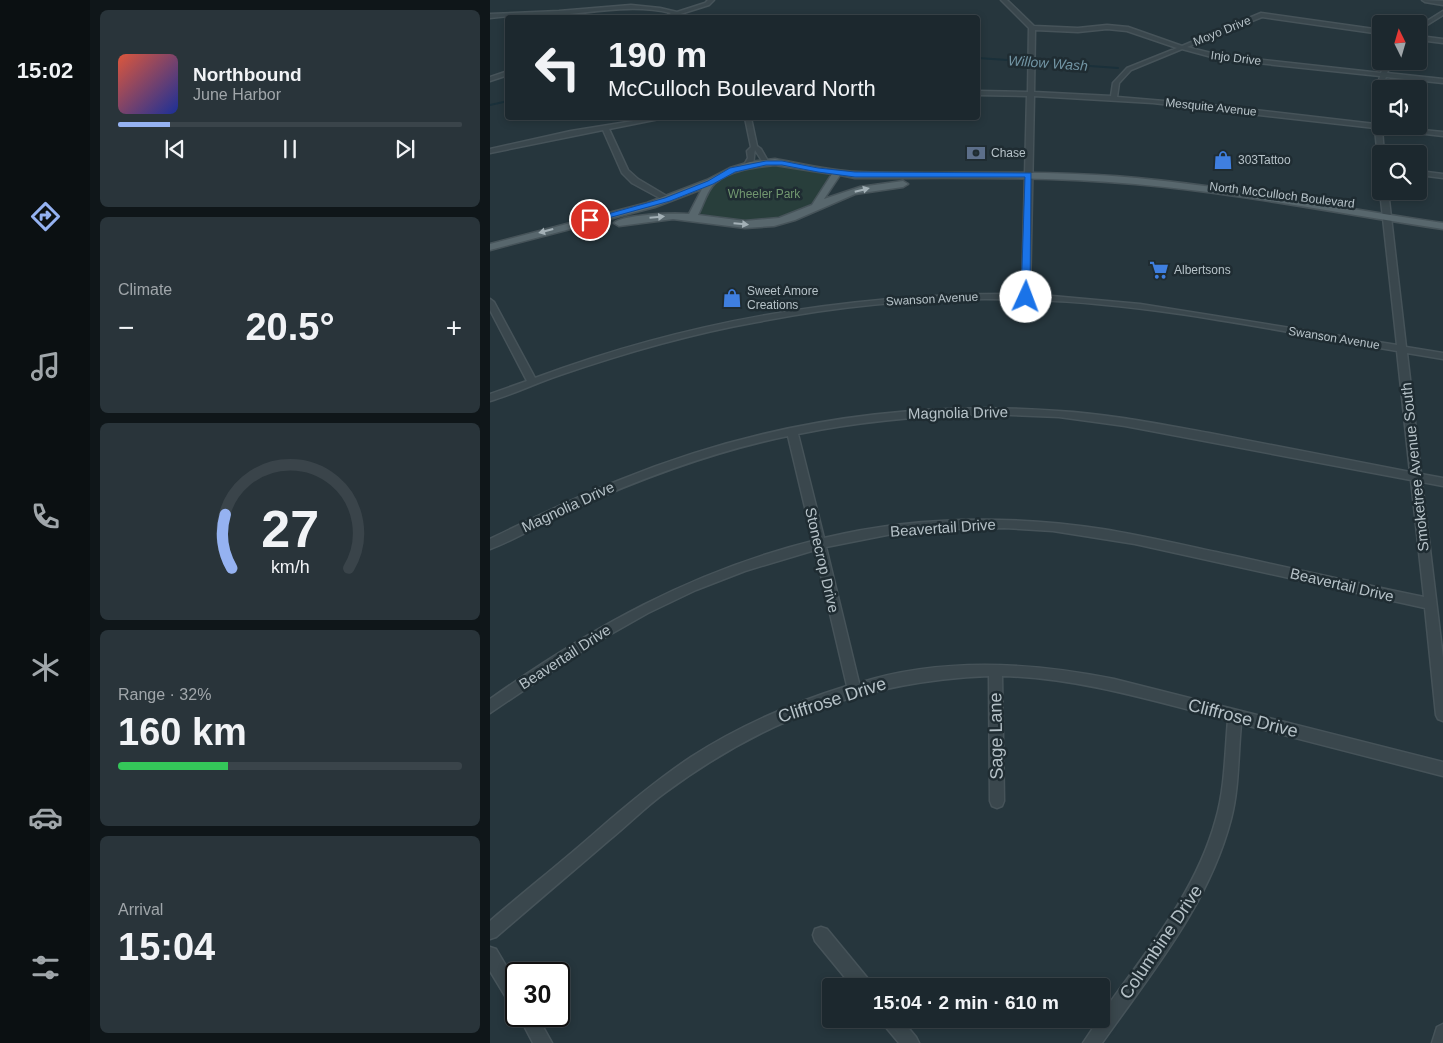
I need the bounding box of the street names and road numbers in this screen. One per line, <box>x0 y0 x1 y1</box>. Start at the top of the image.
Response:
street label: Moyo Drive <box>1191 13 1253 49</box>
street label: Injo Drive <box>1210 48 1262 68</box>
street label: Mesquite Avenue <box>1165 95 1258 119</box>
street label: North McCulloch Boulevard <box>1209 179 1355 211</box>
street label: Swanson Avenue <box>885 290 979 308</box>
street label: Swanson Avenue <box>1287 324 1381 352</box>
street label: Smoketree Avenue South <box>1397 382 1432 552</box>
street label: Magnolia Drive <box>908 403 1008 422</box>
street label: Magnolia Drive <box>519 478 617 535</box>
street label: Stonecrop Drive <box>802 506 843 614</box>
street label: Beavertail Drive <box>890 515 996 540</box>
street label: Beavertail Drive <box>1289 564 1396 605</box>
street label: Beavertail Drive <box>516 621 614 693</box>
street label: Cliffrose Drive <box>775 673 889 727</box>
street label: Sage Lane <box>985 692 1007 780</box>
street label: Cliffrose Drive <box>1186 695 1300 741</box>
street label: Columbine Drive <box>1116 881 1206 1003</box>

